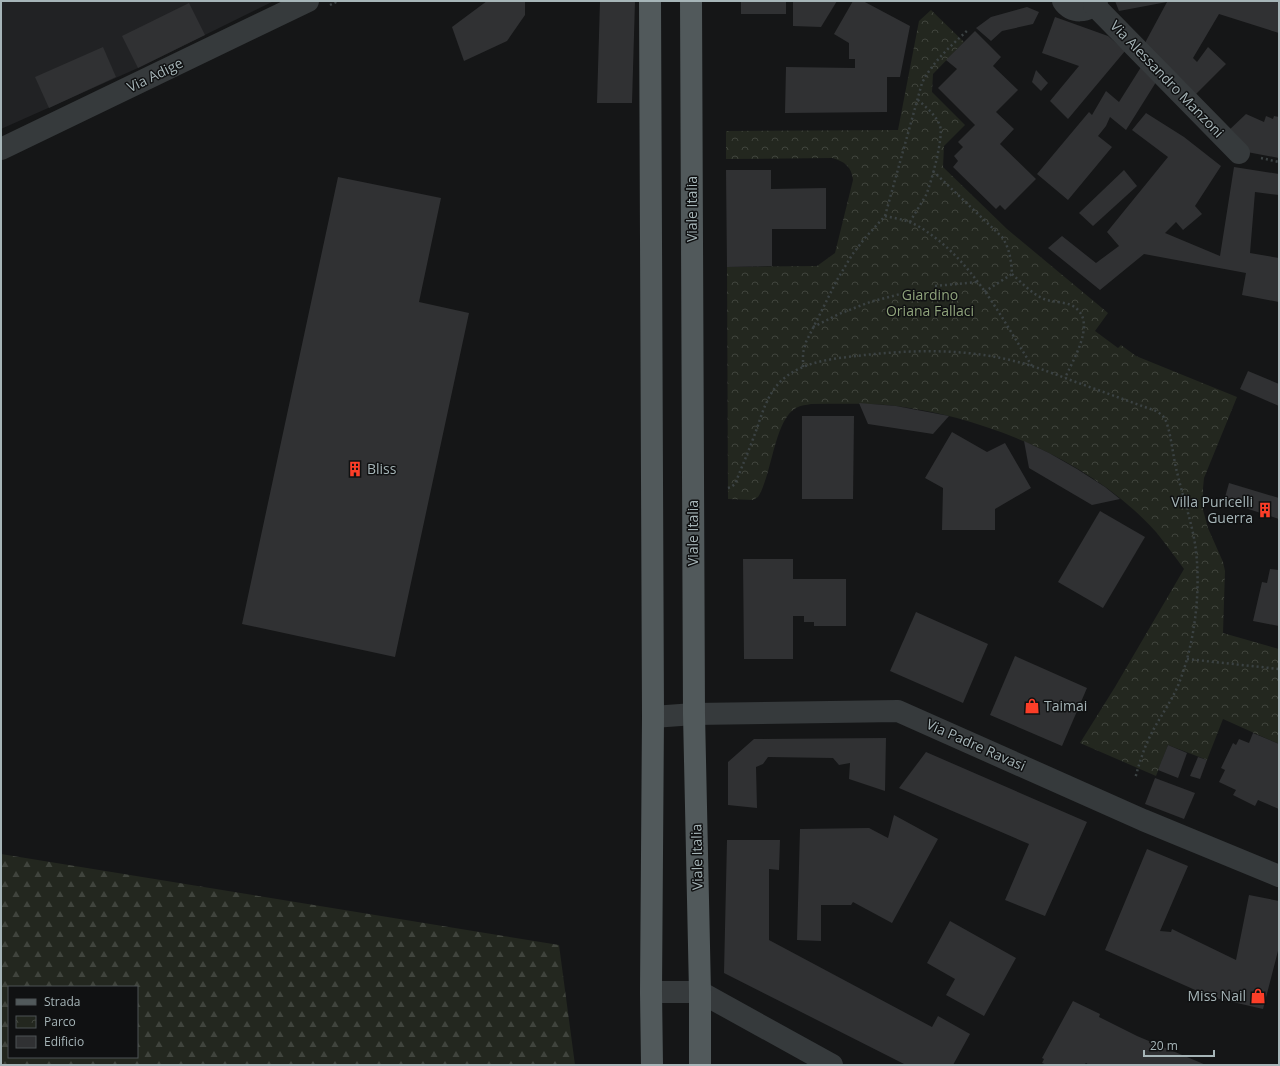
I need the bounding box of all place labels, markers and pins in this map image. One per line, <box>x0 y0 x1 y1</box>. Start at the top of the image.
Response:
place label: Bliss <box>367 459 397 478</box>
building icon: Bliss <box>346 460 364 478</box>
place label: Villa Puricelli Guerra <box>1171 492 1253 527</box>
building icon: Villa Puricelli Guerra <box>1256 501 1274 519</box>
place label: Taimai <box>1044 696 1087 715</box>
shop icon: Taimai <box>1023 697 1041 715</box>
place label: Miss Nail <box>1188 986 1246 1005</box>
shop icon: Miss Nail <box>1249 987 1267 1005</box>

